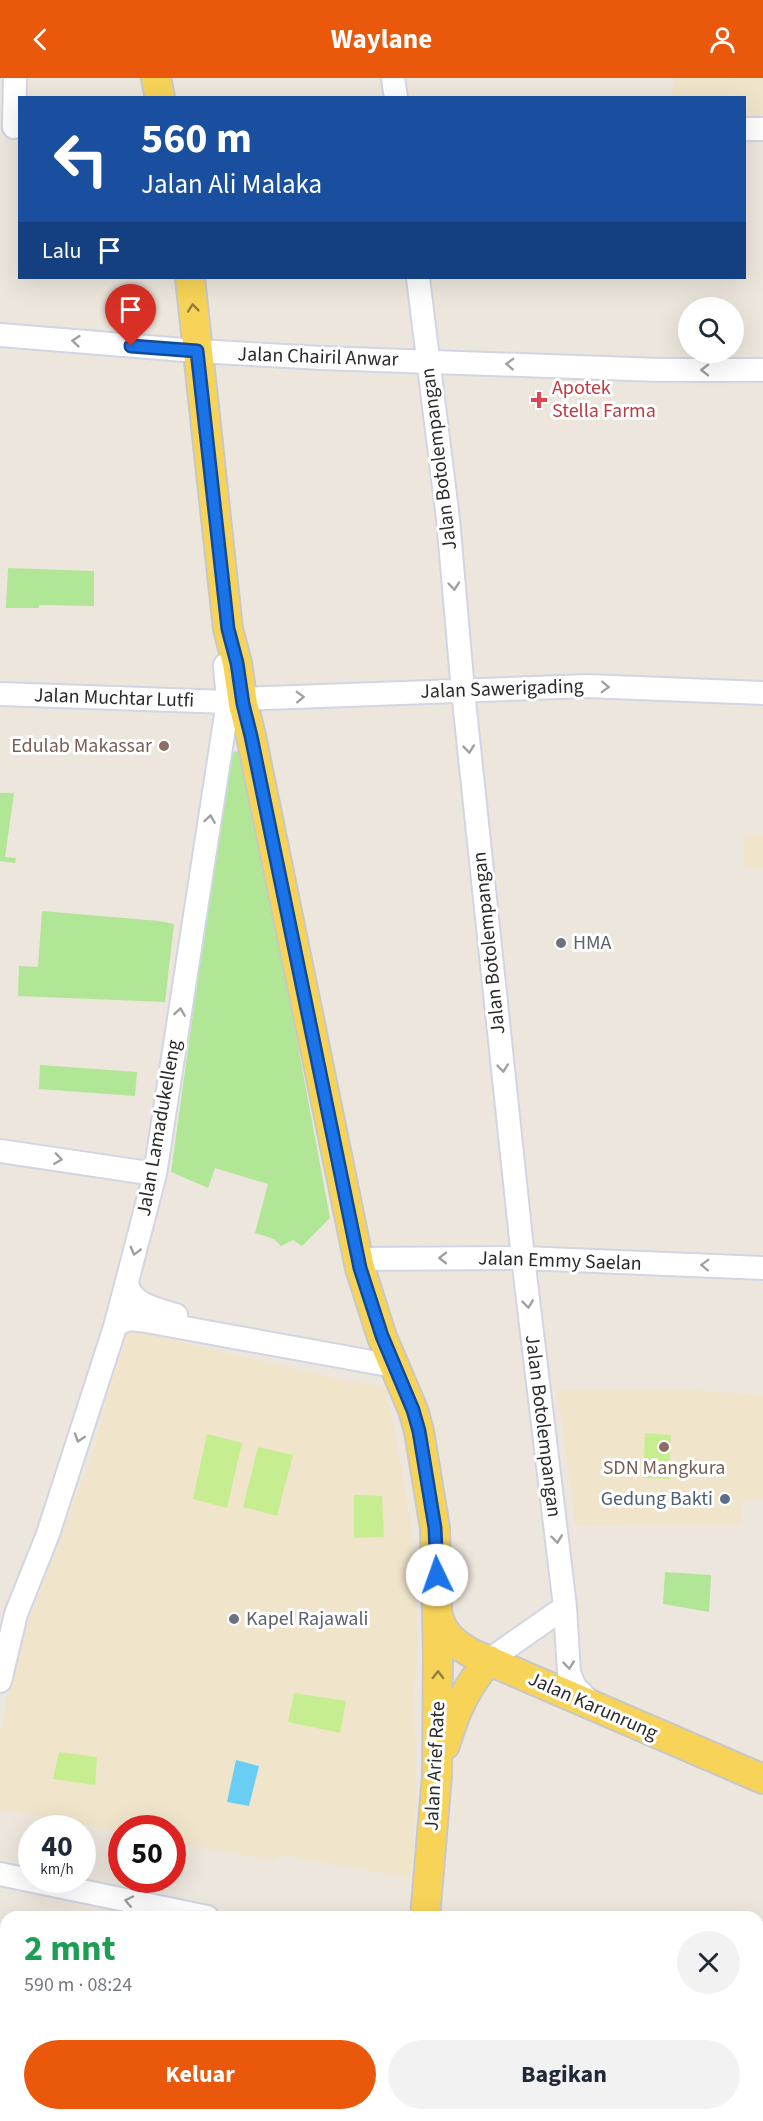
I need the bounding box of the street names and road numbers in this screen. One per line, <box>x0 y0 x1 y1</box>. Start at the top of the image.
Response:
street label: Jalan Chairil Anwar <box>237 340 399 374</box>
street label: Jalan Botolempangan <box>414 366 464 552</box>
street label: Jalan Sawerigading <box>420 672 584 706</box>
street label: Jalan Muchtar Lutfi <box>33 681 195 715</box>
street label: Jalan Botolempangan <box>465 850 513 1036</box>
street label: Jalan Lamadukelleng <box>130 1038 188 1218</box>
street label: Jalan Emmy Saelan <box>478 1244 642 1278</box>
street label: Jalan Botolempangan <box>518 1333 568 1519</box>
street label: Jalan Karunrung <box>524 1665 662 1747</box>
street label: Jalan Arief Rate <box>418 1700 452 1832</box>

